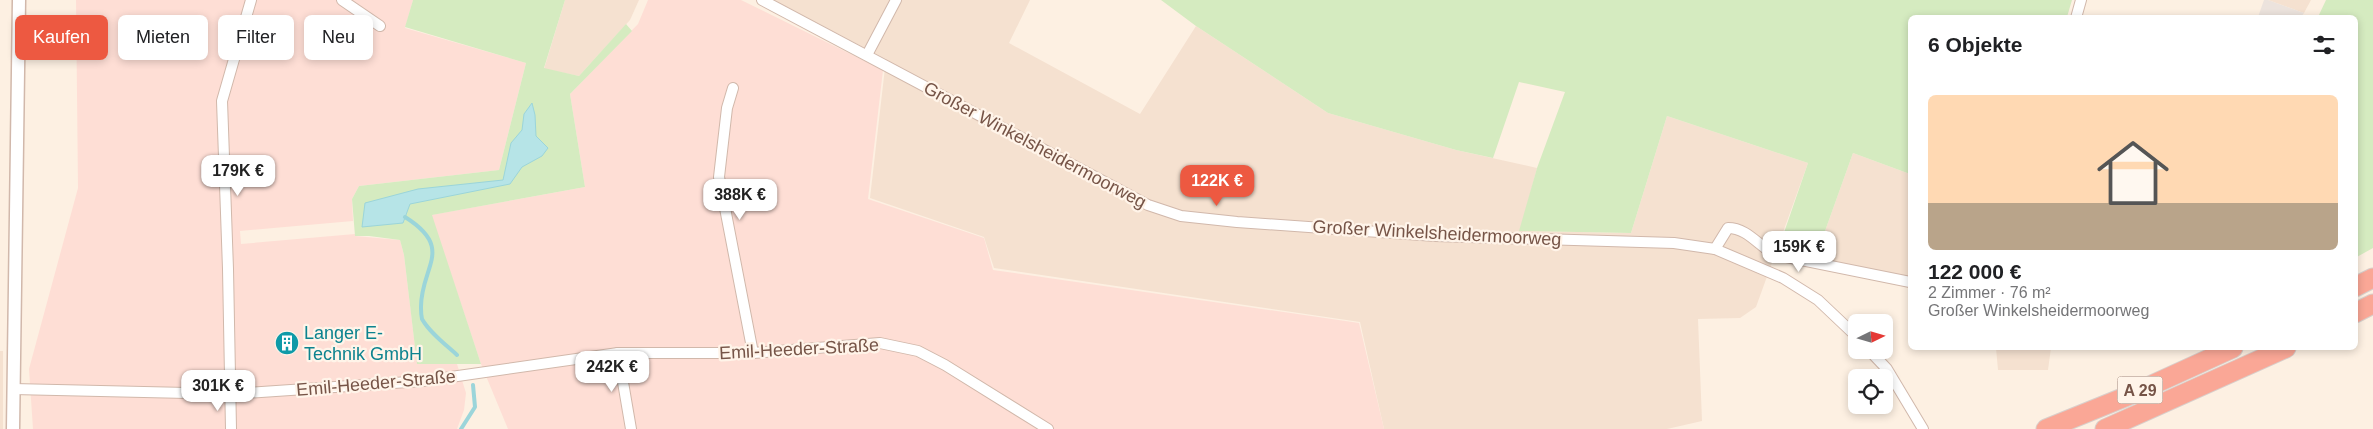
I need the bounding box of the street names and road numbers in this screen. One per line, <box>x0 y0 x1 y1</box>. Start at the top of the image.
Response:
street label: Großer Winkelsheidermoorweg <box>920 78 1150 212</box>
street label: Großer Winkelsheidermoorweg <box>1312 216 1562 250</box>
street label: Emil-Heeder-Straße <box>719 335 879 363</box>
street label: Emil-Heeder-Straße <box>295 366 457 400</box>
road number: A 29 <box>2118 376 2162 404</box>

